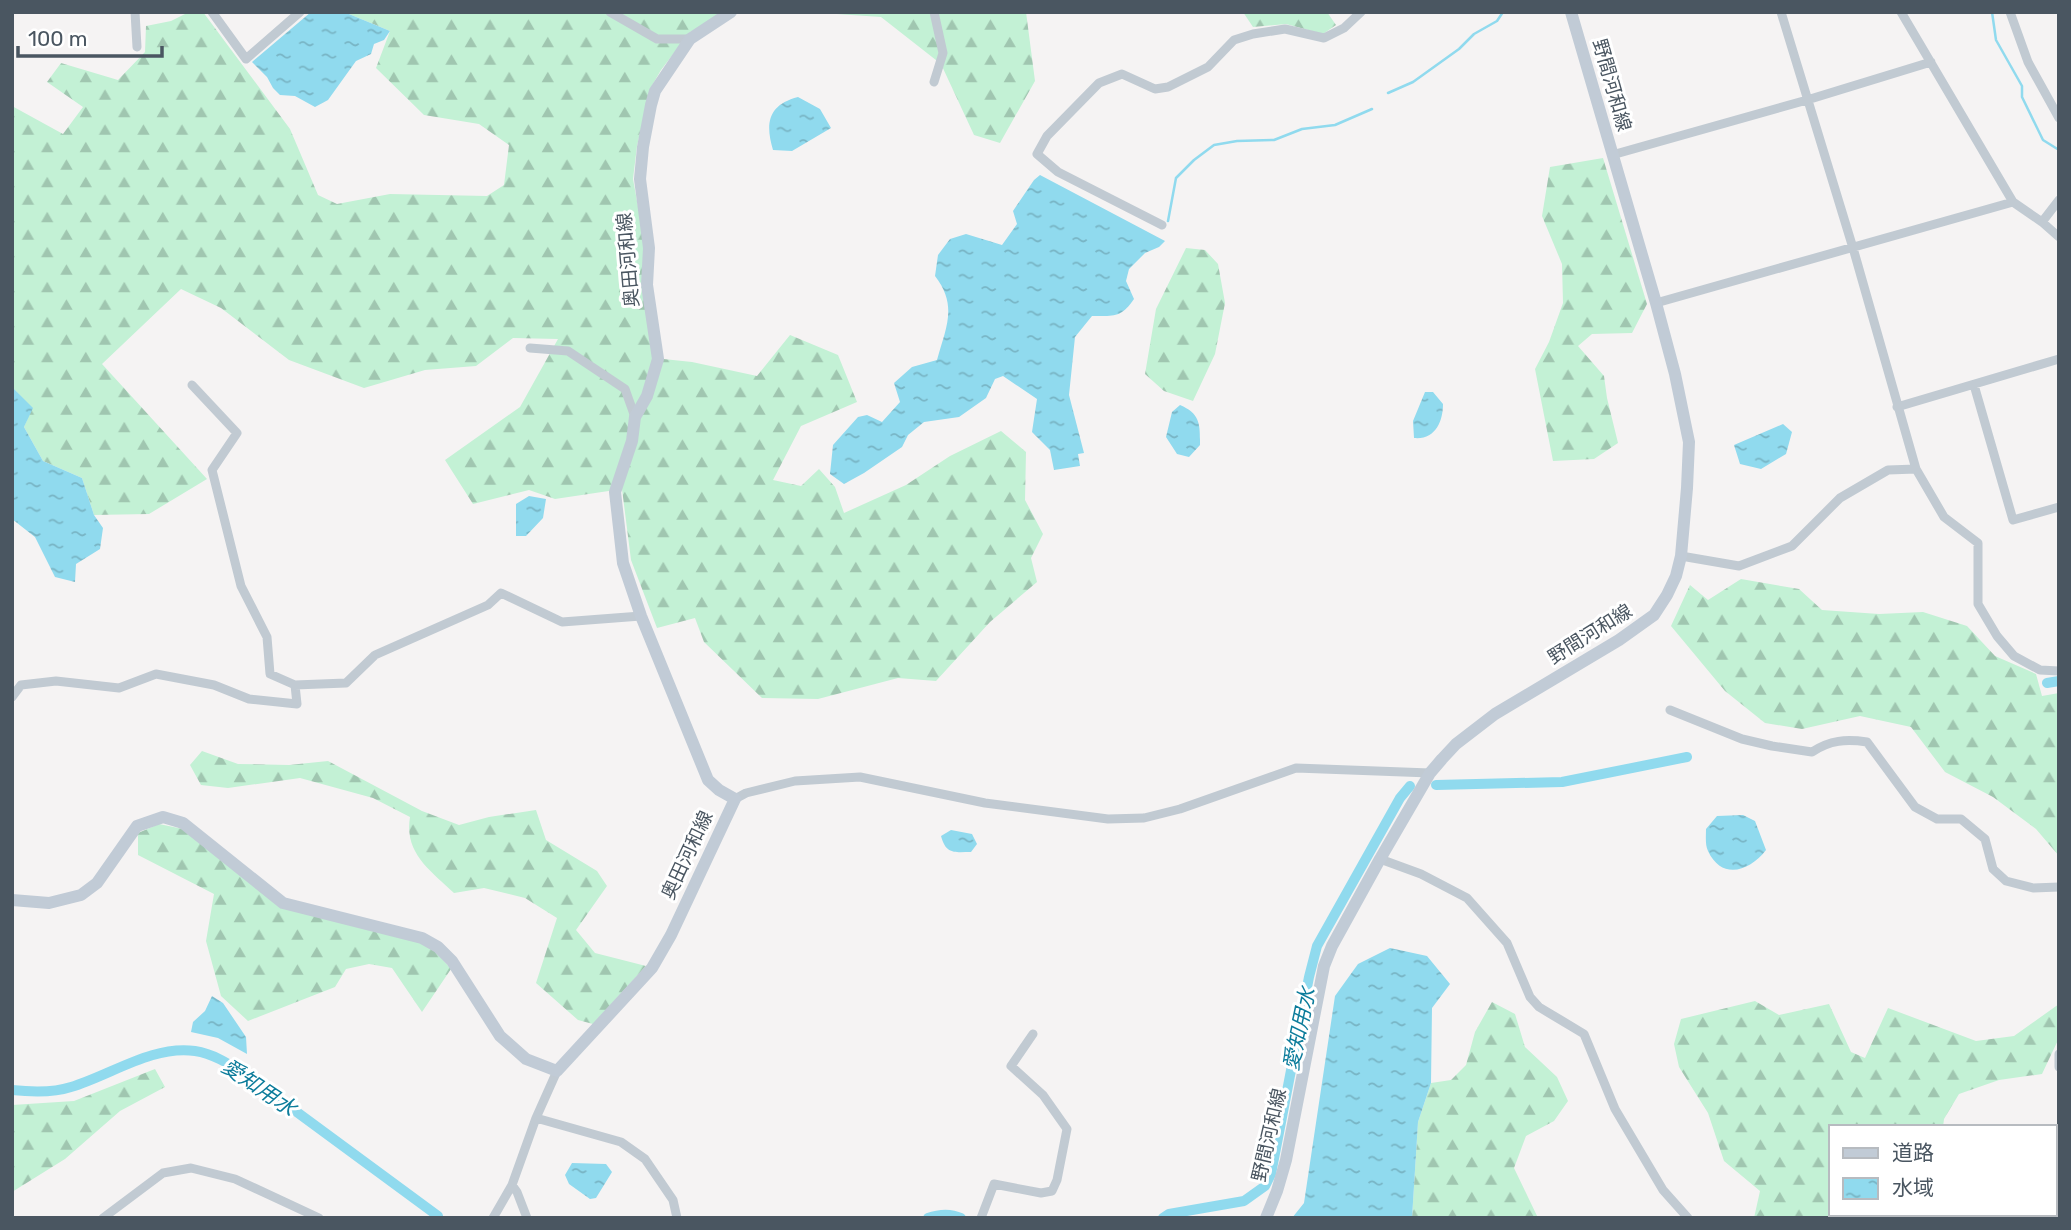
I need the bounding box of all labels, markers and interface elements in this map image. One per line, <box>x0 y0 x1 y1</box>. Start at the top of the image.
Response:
scale bar <box>18 14 161 58</box>
text: 100 m <box>28 26 87 51</box>
street label: 野間河和線 <box>1588 36 1636 134</box>
street label: 奥田河和線 <box>612 212 644 308</box>
street label: 野間河和線 <box>1544 599 1636 669</box>
street label: 奥田河和線 <box>656 807 718 903</box>
water label: 愛知用水 <box>1278 983 1320 1073</box>
water label: 愛知用水 <box>217 1053 302 1122</box>
street label: 野間河和線 <box>1247 1086 1291 1184</box>
legend <box>1829 1125 2057 1216</box>
text: 道路 <box>1892 1140 1934 1165</box>
text: 水域 <box>1892 1175 1934 1200</box>

